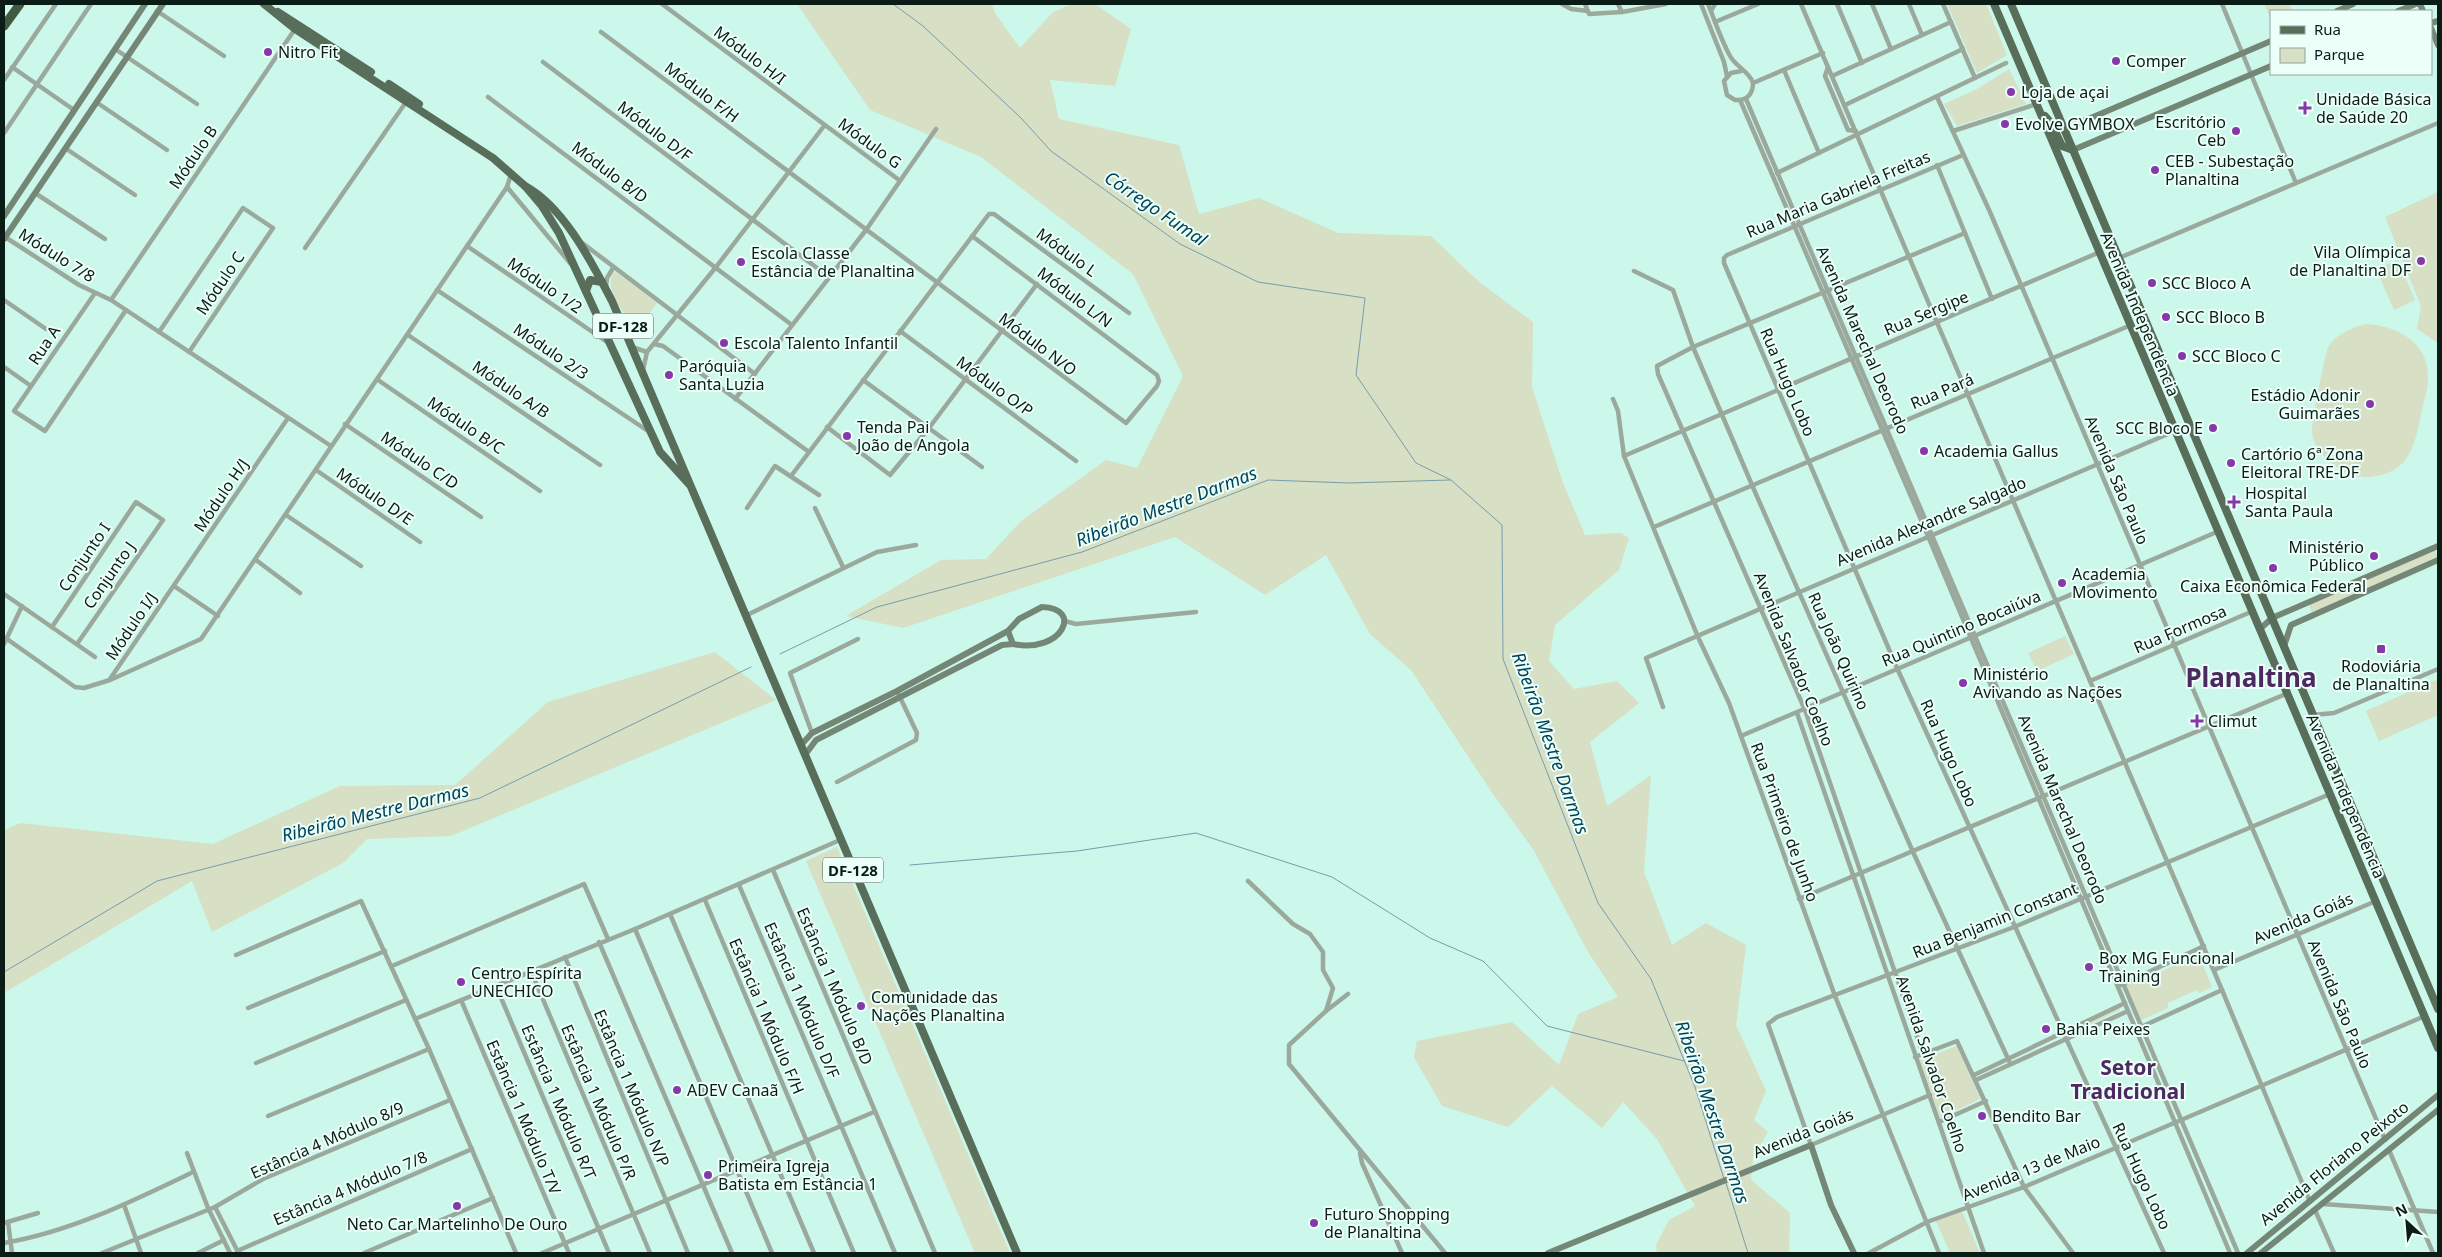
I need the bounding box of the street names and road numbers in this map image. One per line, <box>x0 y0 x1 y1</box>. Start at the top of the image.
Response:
street label: Módulo H/I <box>709 21 791 89</box>
street label: Módulo F/H <box>660 57 744 127</box>
street label: Módulo D/F <box>613 96 697 166</box>
street label: Módulo G <box>834 112 906 174</box>
street label: Módulo B <box>164 121 222 193</box>
street label: Módulo B/D <box>567 136 653 208</box>
street label: Rua Maria Gabriela Freitas <box>1743 145 1933 243</box>
street label: Módulo L <box>1032 222 1102 282</box>
street label: Módulo 7/8 <box>15 223 99 287</box>
street label: Avenida Independência <box>2095 228 2185 400</box>
street label: Avenida Marechal Deorodo <box>1811 242 1915 438</box>
street label: Módulo C <box>191 247 249 319</box>
street label: Módulo 1/2 <box>503 252 587 318</box>
street label: Módulo L/N <box>1033 262 1117 332</box>
street label: Rua Sergipe <box>1880 285 1972 341</box>
street label: Módulo N/O <box>994 307 1082 381</box>
road number: DF-128 <box>593 314 653 338</box>
street label: Módulo 2/3 <box>509 318 593 384</box>
street label: Rua A <box>23 320 66 369</box>
street label: Rua Hugo Lobo <box>1755 324 1821 440</box>
street label: Módulo O/P <box>952 351 1038 421</box>
street label: Módulo A/B <box>468 355 554 423</box>
street label: Rua Pará <box>1907 368 1977 414</box>
street label: Módulo B/C <box>423 391 509 459</box>
street label: Avenida São Paulo <box>2080 412 2154 548</box>
street label: Módulo C/D <box>377 426 463 494</box>
street label: Módulo H/J <box>188 454 254 536</box>
street label: Módulo D/E <box>332 462 418 530</box>
street label: Avenida Alexandre Salgado <box>1833 471 2029 571</box>
street label: Conjunto I <box>53 518 115 596</box>
street label: Conjunto J <box>78 537 140 613</box>
street label: Avenida Salvador Coelho <box>1749 569 1839 749</box>
street label: Rua Quintino Bocaiúva <box>1878 584 2044 672</box>
street label: Módulo I/J <box>100 588 162 664</box>
street label: Rua João Quirino <box>1803 589 1875 713</box>
street label: Rua Formosa <box>2130 600 2230 658</box>
street label: Rua Hugo Lobo <box>1915 696 1983 810</box>
street label: Avenida Independência <box>2301 710 2391 882</box>
street label: Avenida Marechal Deorodo <box>2013 711 2113 907</box>
street label: Rua Primeiro de Junho <box>1746 739 1824 905</box>
road number: DF-128 <box>823 858 883 882</box>
street label: Rua Benjamin Constant <box>1909 877 2081 963</box>
street label: Avenida Goiás <box>2250 887 2356 949</box>
street label: Estância 1 Módulo B/D <box>792 904 878 1068</box>
street label: Estância 1 Módulo D/F <box>759 919 845 1081</box>
street label: Estância 1 Módulo F/H <box>724 935 810 1097</box>
street label: Avenida São Paulo <box>2303 936 2377 1072</box>
street label: Avenida Salvador Coelho <box>1891 972 1973 1156</box>
street label: Estância 1 Módulo N/P <box>589 1006 675 1170</box>
street label: Estância 1 Módulo R/T <box>516 1021 602 1183</box>
street label: Estância 1 Módulo P/R <box>556 1021 642 1183</box>
street label: Estância 1 Módulo T/V <box>481 1036 567 1198</box>
street label: Estância 4 Módulo 8/9 <box>247 1096 407 1184</box>
street label: Avenida Floriano Peixoto <box>2255 1096 2413 1230</box>
street label: Avenida Goiás <box>1750 1103 1856 1163</box>
street label: Rua Hugo Lobo <box>2108 1119 2176 1233</box>
street label: Avenida 13 de Maio <box>1959 1130 2103 1206</box>
street label: Estância 4 Módulo 7/8 <box>269 1146 431 1230</box>

